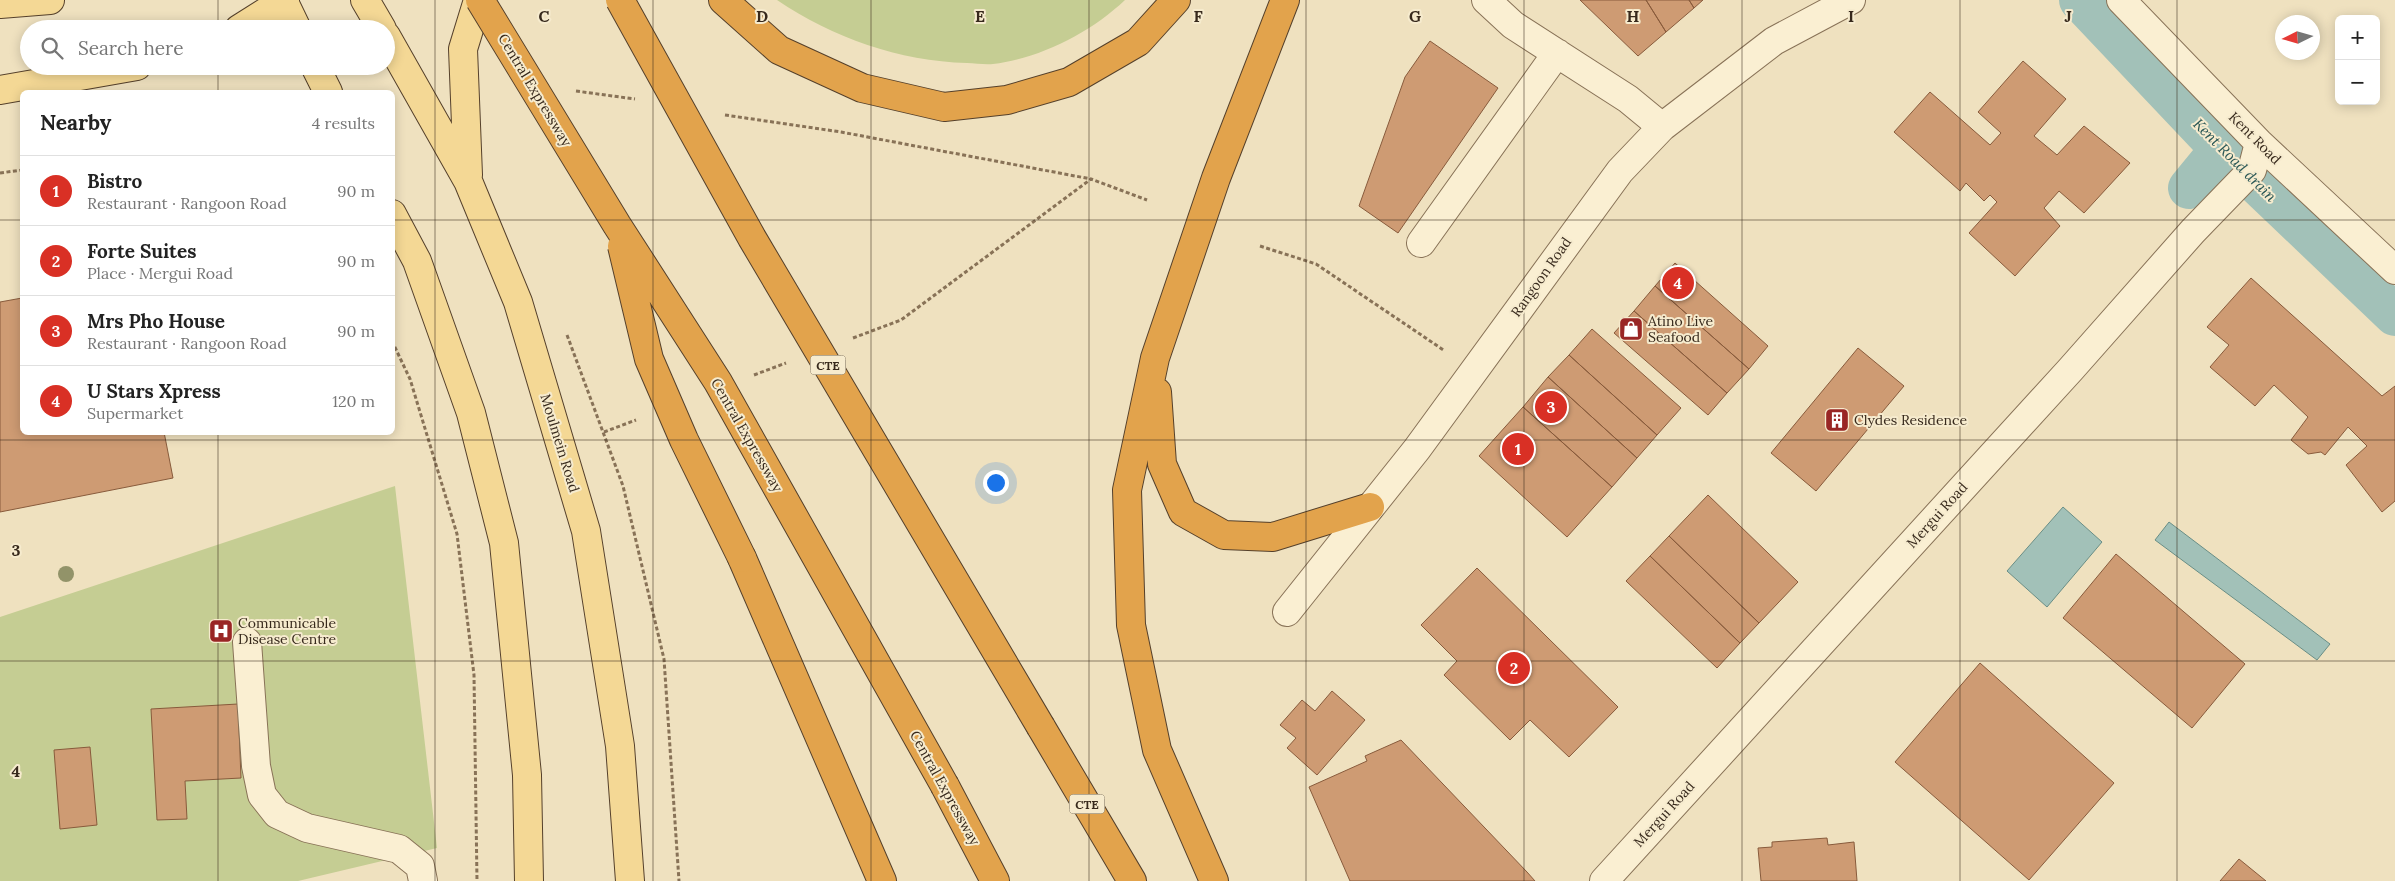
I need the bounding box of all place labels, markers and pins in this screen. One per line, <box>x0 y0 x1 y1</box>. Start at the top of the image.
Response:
pin: 4 <box>1662 264 1694 302</box>
place label: Atino Live Seafood <box>1647 312 1713 346</box>
shop icon: Atino Live Seafood <box>1618 316 1644 342</box>
pin: 3 <box>1535 388 1567 426</box>
building icon: Clydes Residence <box>1824 407 1850 433</box>
place label: Clydes Residence <box>1854 411 1967 429</box>
pin: 1 <box>1502 430 1534 468</box>
place label: Communicable Disease Centre <box>238 614 337 648</box>
hospital icon: Communicable Disease Centre <box>208 618 234 644</box>
pin: 2 <box>1498 649 1530 687</box>

